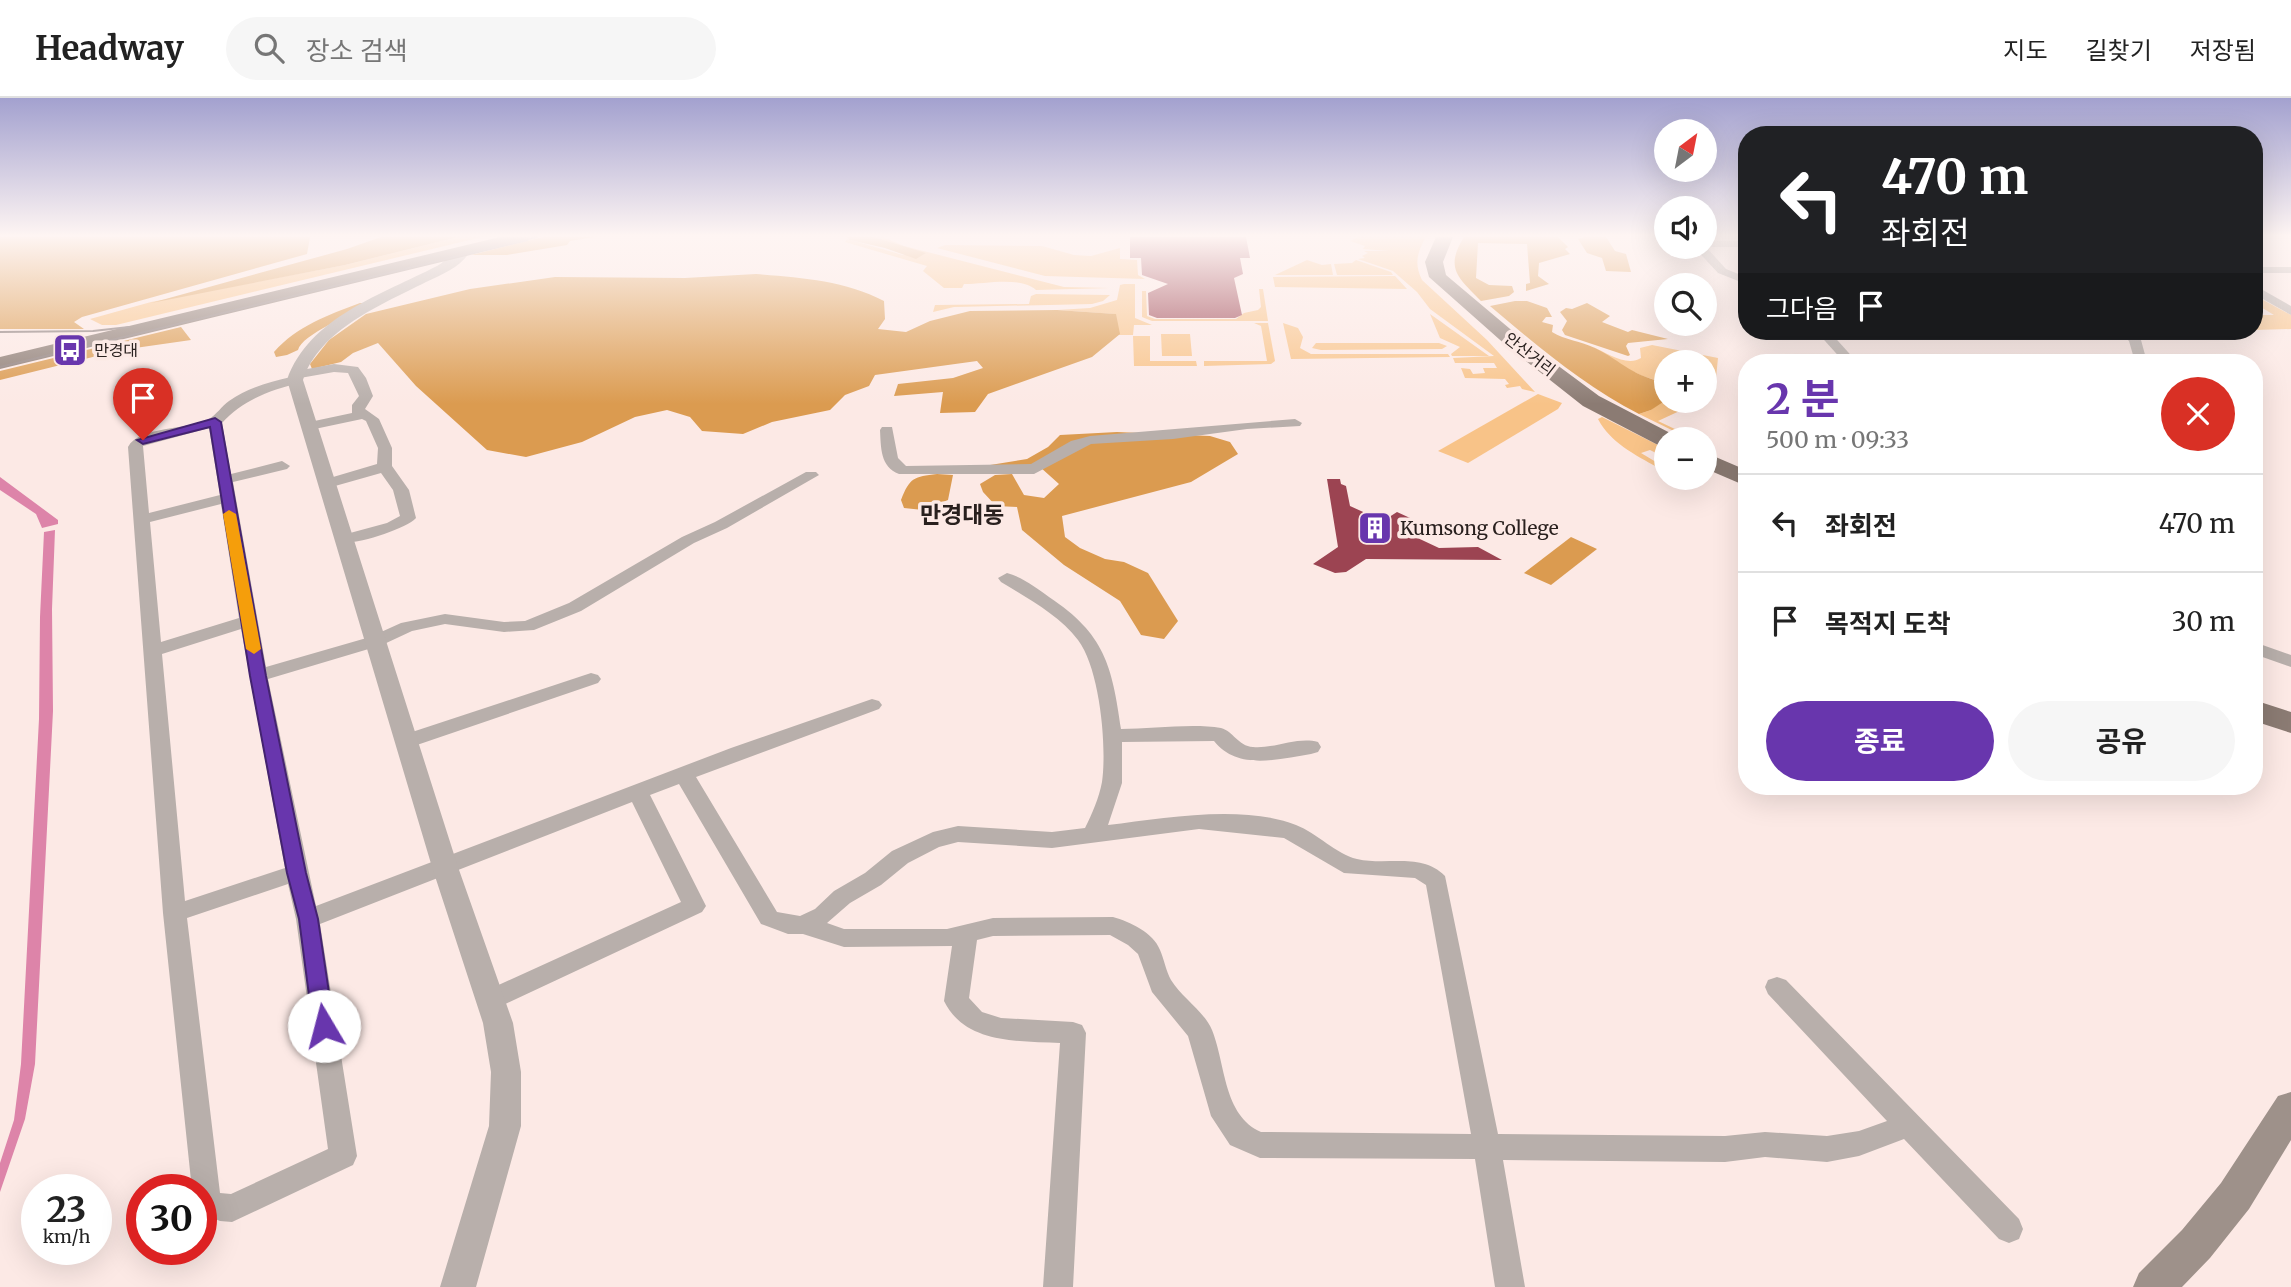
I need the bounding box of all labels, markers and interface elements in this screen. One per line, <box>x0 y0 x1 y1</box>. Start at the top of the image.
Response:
search box <box>226 17 716 80</box>
text: Headway <box>35 28 184 69</box>
icon: search <box>250 29 288 67</box>
text: 장소 검색 <box>306 34 408 67</box>
text: 지도 <box>2003 35 2048 66</box>
text: 길찾기 <box>2086 35 2152 66</box>
text: 저장됨 <box>2190 35 2256 66</box>
north arrow <box>1654 119 1717 182</box>
map controls <box>1654 119 1717 490</box>
text: 470 m <box>1881 146 2028 207</box>
icon: left <box>1766 154 1857 245</box>
button: sound <box>1654 196 1717 259</box>
text: 좌회전 <box>1881 213 1969 253</box>
button: search <box>1654 273 1717 336</box>
icon: arrive <box>1852 287 1890 325</box>
text: 그다음 <box>1766 292 1838 325</box>
street label: 안산거리 <box>1501 328 1559 380</box>
bus stop icon: 만경대 <box>51 331 89 369</box>
place label: 만경대 <box>94 340 138 360</box>
button: + <box>1654 350 1717 413</box>
pin <box>113 368 173 440</box>
text: 2 분 <box>1766 373 1839 425</box>
button: close <box>2161 377 2235 451</box>
icon: arrive <box>124 379 162 417</box>
text: 500 m · 09:33 <box>1766 425 1909 454</box>
button: − <box>1654 427 1717 490</box>
district label: 만경대동 <box>920 500 1004 529</box>
icon: left <box>1766 504 1804 542</box>
text: 470 m <box>2159 507 2235 540</box>
building icon: Kumsong College <box>1356 509 1394 547</box>
text: 좌회전 <box>1825 509 1897 542</box>
place label: Kumsong College <box>1400 516 1559 540</box>
icon: arrive <box>1766 602 1804 640</box>
text: 30 m <box>2172 605 2235 638</box>
text: 목적지 도착 <box>1825 607 1951 640</box>
button: 종료 <box>1766 701 1994 781</box>
button: 공유 <box>2008 701 2235 781</box>
position arrow <box>287 989 361 1063</box>
speed limit sign: 30 <box>126 1174 217 1265</box>
text: 23 <box>47 1188 86 1232</box>
text: km/h <box>43 1225 90 1248</box>

